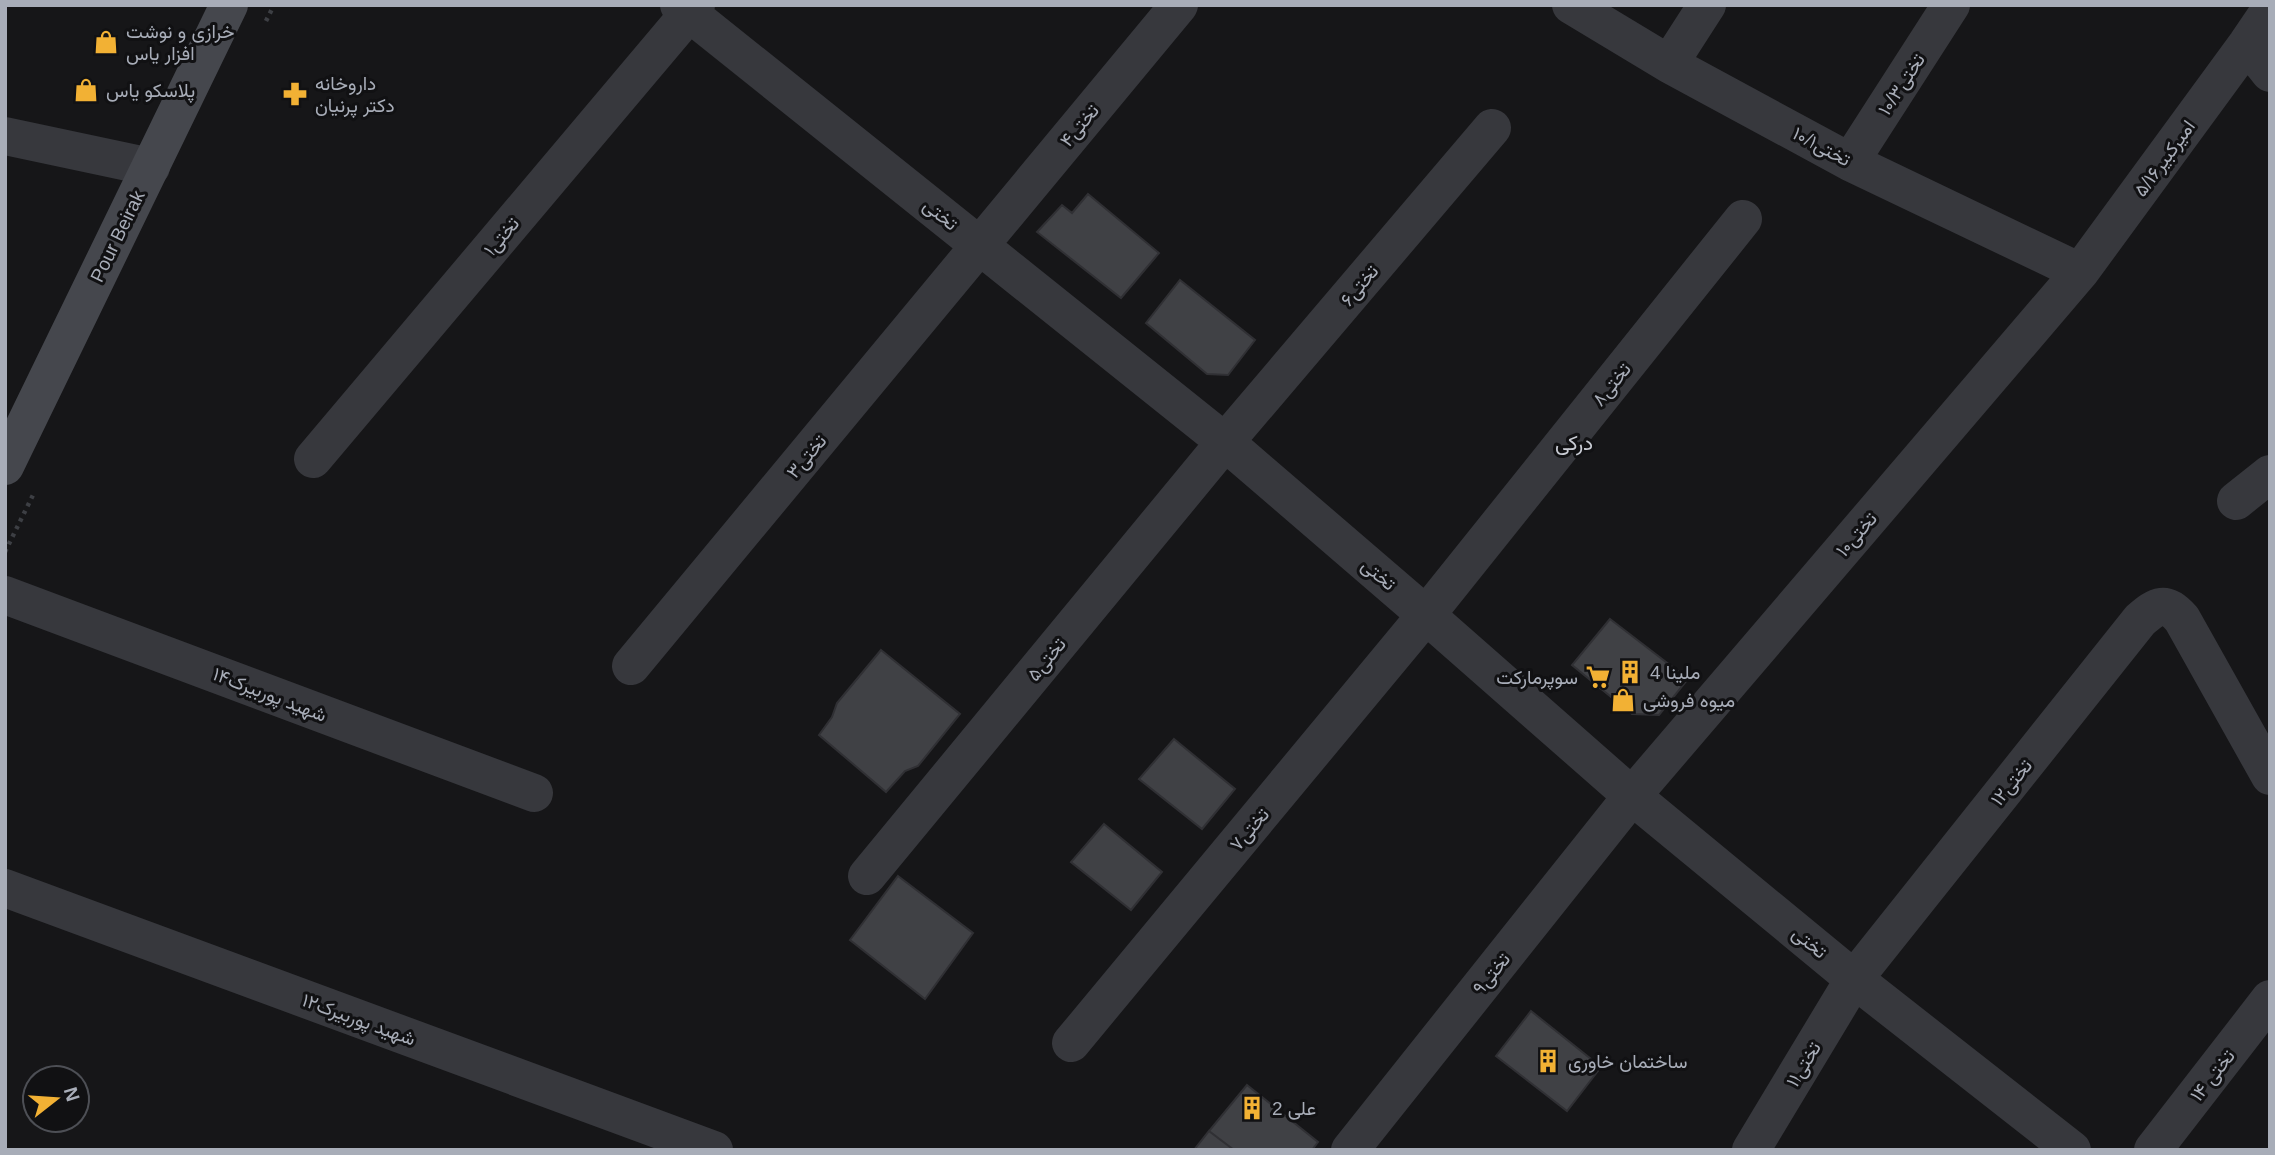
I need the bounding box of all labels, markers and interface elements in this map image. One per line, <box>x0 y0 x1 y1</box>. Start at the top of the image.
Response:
place label: خرازی و نوشت افزار یاس <box>126 21 235 65</box>
shop icon: خرازی و نوشت افزار یاس <box>92 28 120 56</box>
street label: تختی۱۰/۳ <box>1874 49 1930 120</box>
place label: داروخانه دکتر پرنیان <box>315 73 395 119</box>
shop icon: پلاسکو یاس <box>72 76 100 104</box>
place label: پلاسکو یاس <box>106 80 195 104</box>
pharmacy icon: داروخانه دکتر پرنیان <box>281 80 309 108</box>
street label: تختی۴ <box>1056 100 1104 151</box>
street label: امیرکبیر۵/۱۶ <box>2130 116 2200 201</box>
street label: تختی۱۰/۱ <box>1789 123 1854 171</box>
street label: Pour Beirak <box>86 187 149 285</box>
street label: تختی <box>919 194 962 235</box>
street label: تختی۱ <box>479 213 524 260</box>
street label: تختی۶ <box>1336 260 1383 311</box>
street label: تختی۸ <box>1588 358 1636 411</box>
street label: تختی۳ <box>782 430 832 483</box>
district label: درکی <box>1555 431 1593 456</box>
street label: تختی۱۰ <box>1832 508 1882 561</box>
street label: تختی <box>1357 554 1400 595</box>
street label: تختی۵ <box>1023 633 1071 686</box>
building icon: ملینا 4 <box>1616 658 1644 686</box>
place label: ملینا 4 <box>1650 662 1700 684</box>
street label: شهید پوربیرک۱۴ <box>209 663 330 729</box>
supermarket icon: سوپرمارکت <box>1584 663 1612 691</box>
place label: سوپرمارکت <box>1496 667 1578 691</box>
shop icon: میوه فروشی <box>1609 686 1637 714</box>
place label: میوه فروشی <box>1643 690 1735 712</box>
street label: تختی۱۲ <box>1986 755 2037 810</box>
street label: تختی۷ <box>1226 804 1274 856</box>
street label: تختی <box>1788 922 1831 963</box>
street label: تختی۹ <box>1468 948 1515 999</box>
street label: شهید پوربیرک۱۲ <box>298 989 418 1053</box>
street label: تختی۱۱ <box>1782 1038 1826 1091</box>
street label: تختی ۱۴ <box>2186 1045 2240 1106</box>
building icon: ساختمان خاوری <box>1534 1047 1562 1075</box>
place label: ساختمان خاوری <box>1568 1051 1688 1073</box>
north arrow <box>21 1064 91 1134</box>
text: N <box>60 1085 84 1104</box>
building icon: علی 2 <box>1238 1094 1266 1122</box>
place label: علی 2 <box>1272 1098 1316 1120</box>

